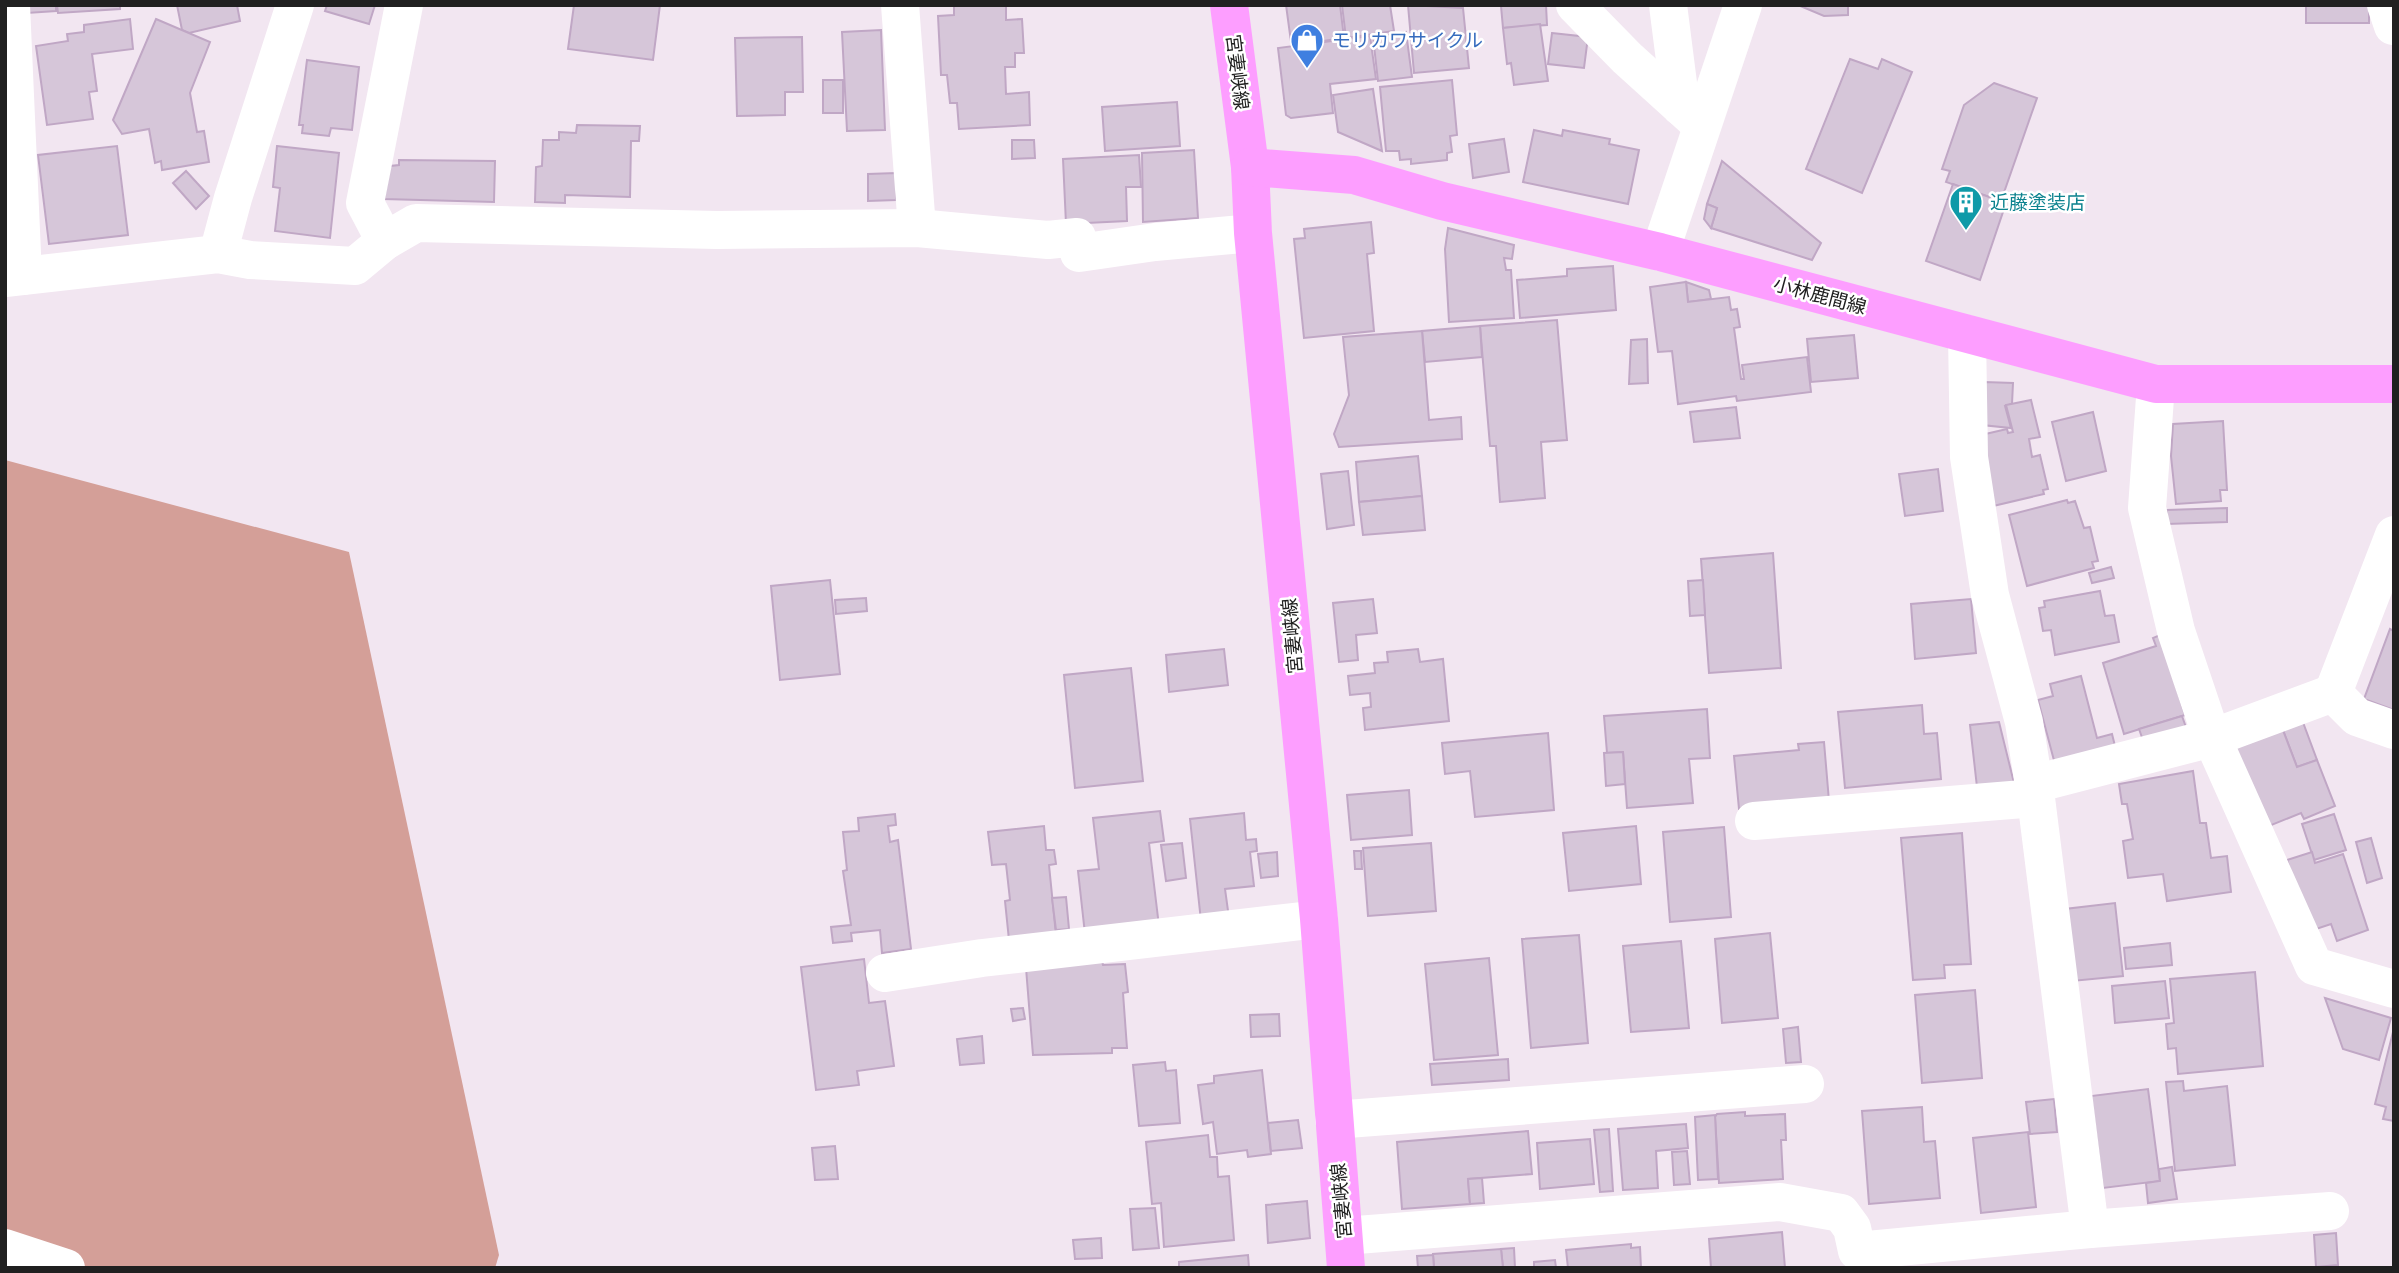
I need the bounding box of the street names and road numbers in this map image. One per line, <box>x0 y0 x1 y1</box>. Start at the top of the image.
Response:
street label: 宮妻峡線 <box>1221 33 1255 111</box>
street label: 小林鹿間線 <box>1771 271 1869 319</box>
street label: 宮妻峡線 <box>1277 597 1307 675</box>
street label: 宮妻峡線 <box>1326 1162 1356 1240</box>

